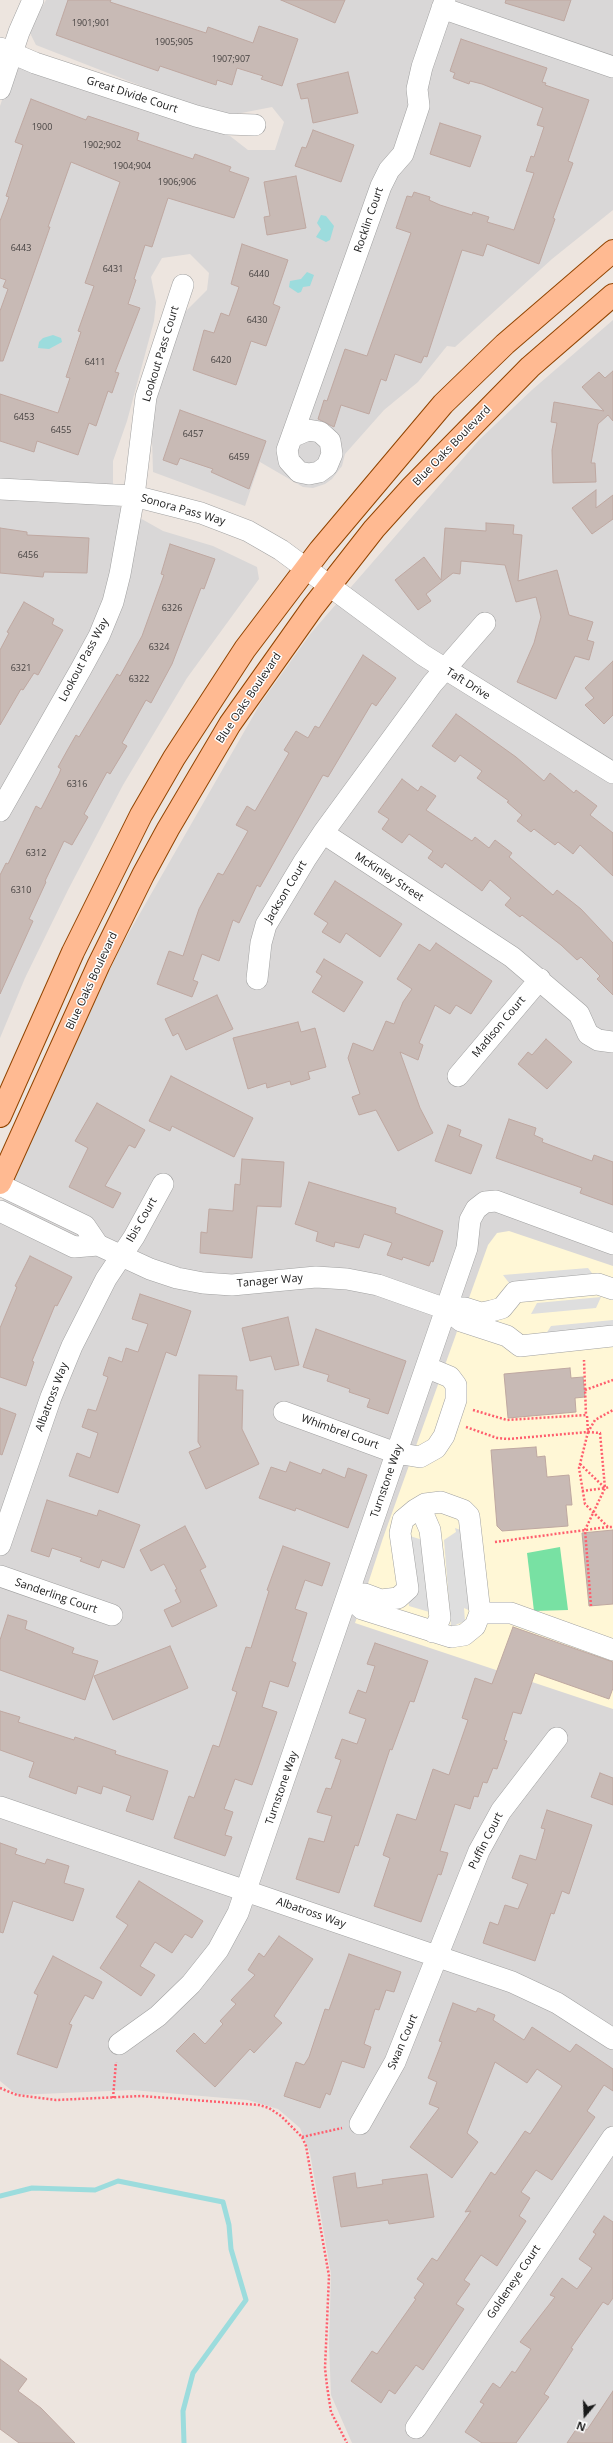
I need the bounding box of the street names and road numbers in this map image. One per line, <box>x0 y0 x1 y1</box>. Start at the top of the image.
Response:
street label: Great Divide Court <box>85 74 179 116</box>
street label: Rocklin Court <box>352 186 386 254</box>
street label: Lookout Pass Court <box>140 304 182 404</box>
street label: Blue Oaks Boulevard <box>410 403 494 489</box>
street label: Sonora Pass Way <box>139 492 227 528</box>
street label: Lookout Pass Way <box>56 616 112 704</box>
street label: Blue Oaks Boulevard <box>214 650 284 746</box>
street label: Taft Drive <box>443 665 493 703</box>
street label: McKinley Street <box>352 850 426 904</box>
street label: Jackson Court <box>262 858 310 926</box>
street label: Blue Oaks Boulevard <box>64 930 120 1032</box>
street label: Madison Court <box>470 994 528 1060</box>
street label: Ibis Court <box>124 1195 160 1245</box>
street label: Tanager Way <box>236 1272 304 1290</box>
street label: Albatross Way <box>33 1361 71 1433</box>
street label: Whimbrel Court <box>299 1412 381 1452</box>
street label: Turnstone Way <box>368 1442 406 1520</box>
street label: Sanderling Court <box>13 1576 99 1616</box>
street label: Turnstone Way <box>263 1749 301 1827</box>
street label: Puffin Court <box>466 1810 506 1872</box>
street label: Albatross Way <box>274 1895 348 1931</box>
street label: Swan Court <box>385 2012 421 2072</box>
street label: Goldeneye Court <box>484 2242 544 2322</box>

